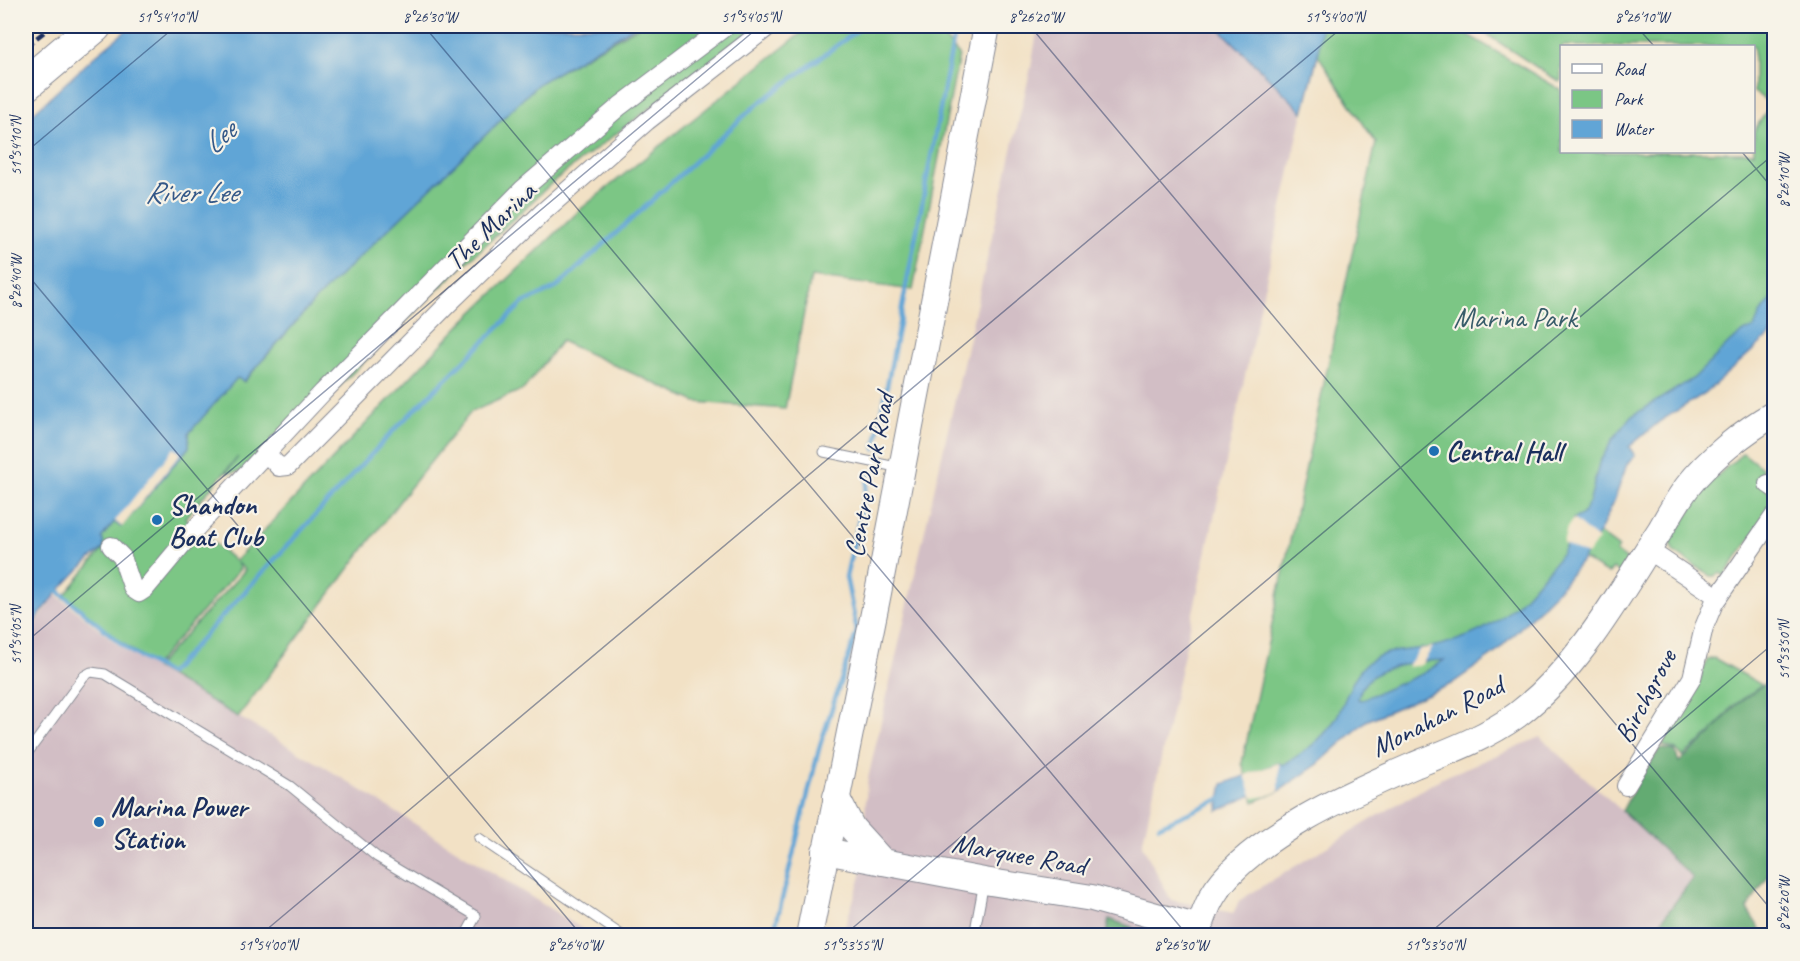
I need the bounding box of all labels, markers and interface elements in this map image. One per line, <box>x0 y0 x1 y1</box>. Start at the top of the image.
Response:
text: 51°54'10"N <box>137 8 200 27</box>
text: 8°26'30"W <box>403 8 460 27</box>
text: 51°54'05"N <box>721 8 784 27</box>
text: 8°26'20"W <box>1009 8 1066 27</box>
text: 51°54'00"N <box>1305 8 1368 27</box>
text: 8°26'10"W <box>1615 8 1672 27</box>
legend <box>1560 45 1755 153</box>
text: Road <box>1614 58 1647 80</box>
text: Park <box>1614 88 1644 110</box>
water label: Lee <box>194 109 247 162</box>
text: 51°54'10"N <box>7 113 26 176</box>
text: Water <box>1614 118 1655 140</box>
text: 8°26'10"W <box>1775 151 1794 208</box>
water label: River Lee <box>145 173 241 211</box>
street label: The Marina <box>437 173 544 278</box>
text: 8°26'40"W <box>7 252 26 309</box>
park label: Marina Park <box>1454 300 1579 335</box>
street label: Centre Park Road <box>836 386 903 560</box>
place label: Central Hall <box>1446 434 1567 469</box>
marker: Central Hall <box>1427 444 1441 458</box>
place label: Shandon Boat Club <box>169 487 265 554</box>
marker: Shandon Boat Club <box>150 513 164 527</box>
text: 51°54'05"N <box>7 602 26 665</box>
text: 51°53'50"N <box>1775 617 1794 680</box>
street label: Birchgrove <box>1606 642 1685 749</box>
street label: Monahan Road <box>1365 666 1513 764</box>
place label: Marina Power Station <box>111 789 250 856</box>
marker: Marina Power Station <box>92 815 106 829</box>
street label: Marquee Road <box>949 825 1093 884</box>
text: 8°26'20"W <box>1775 874 1794 931</box>
text: 51°54'00"N <box>238 936 301 955</box>
text: 8°26'40"W <box>548 936 605 955</box>
text: 51°53'55"N <box>822 936 885 955</box>
text: 8°26'30"W <box>1154 936 1211 955</box>
text: 51°53'50"N <box>1405 936 1468 955</box>

